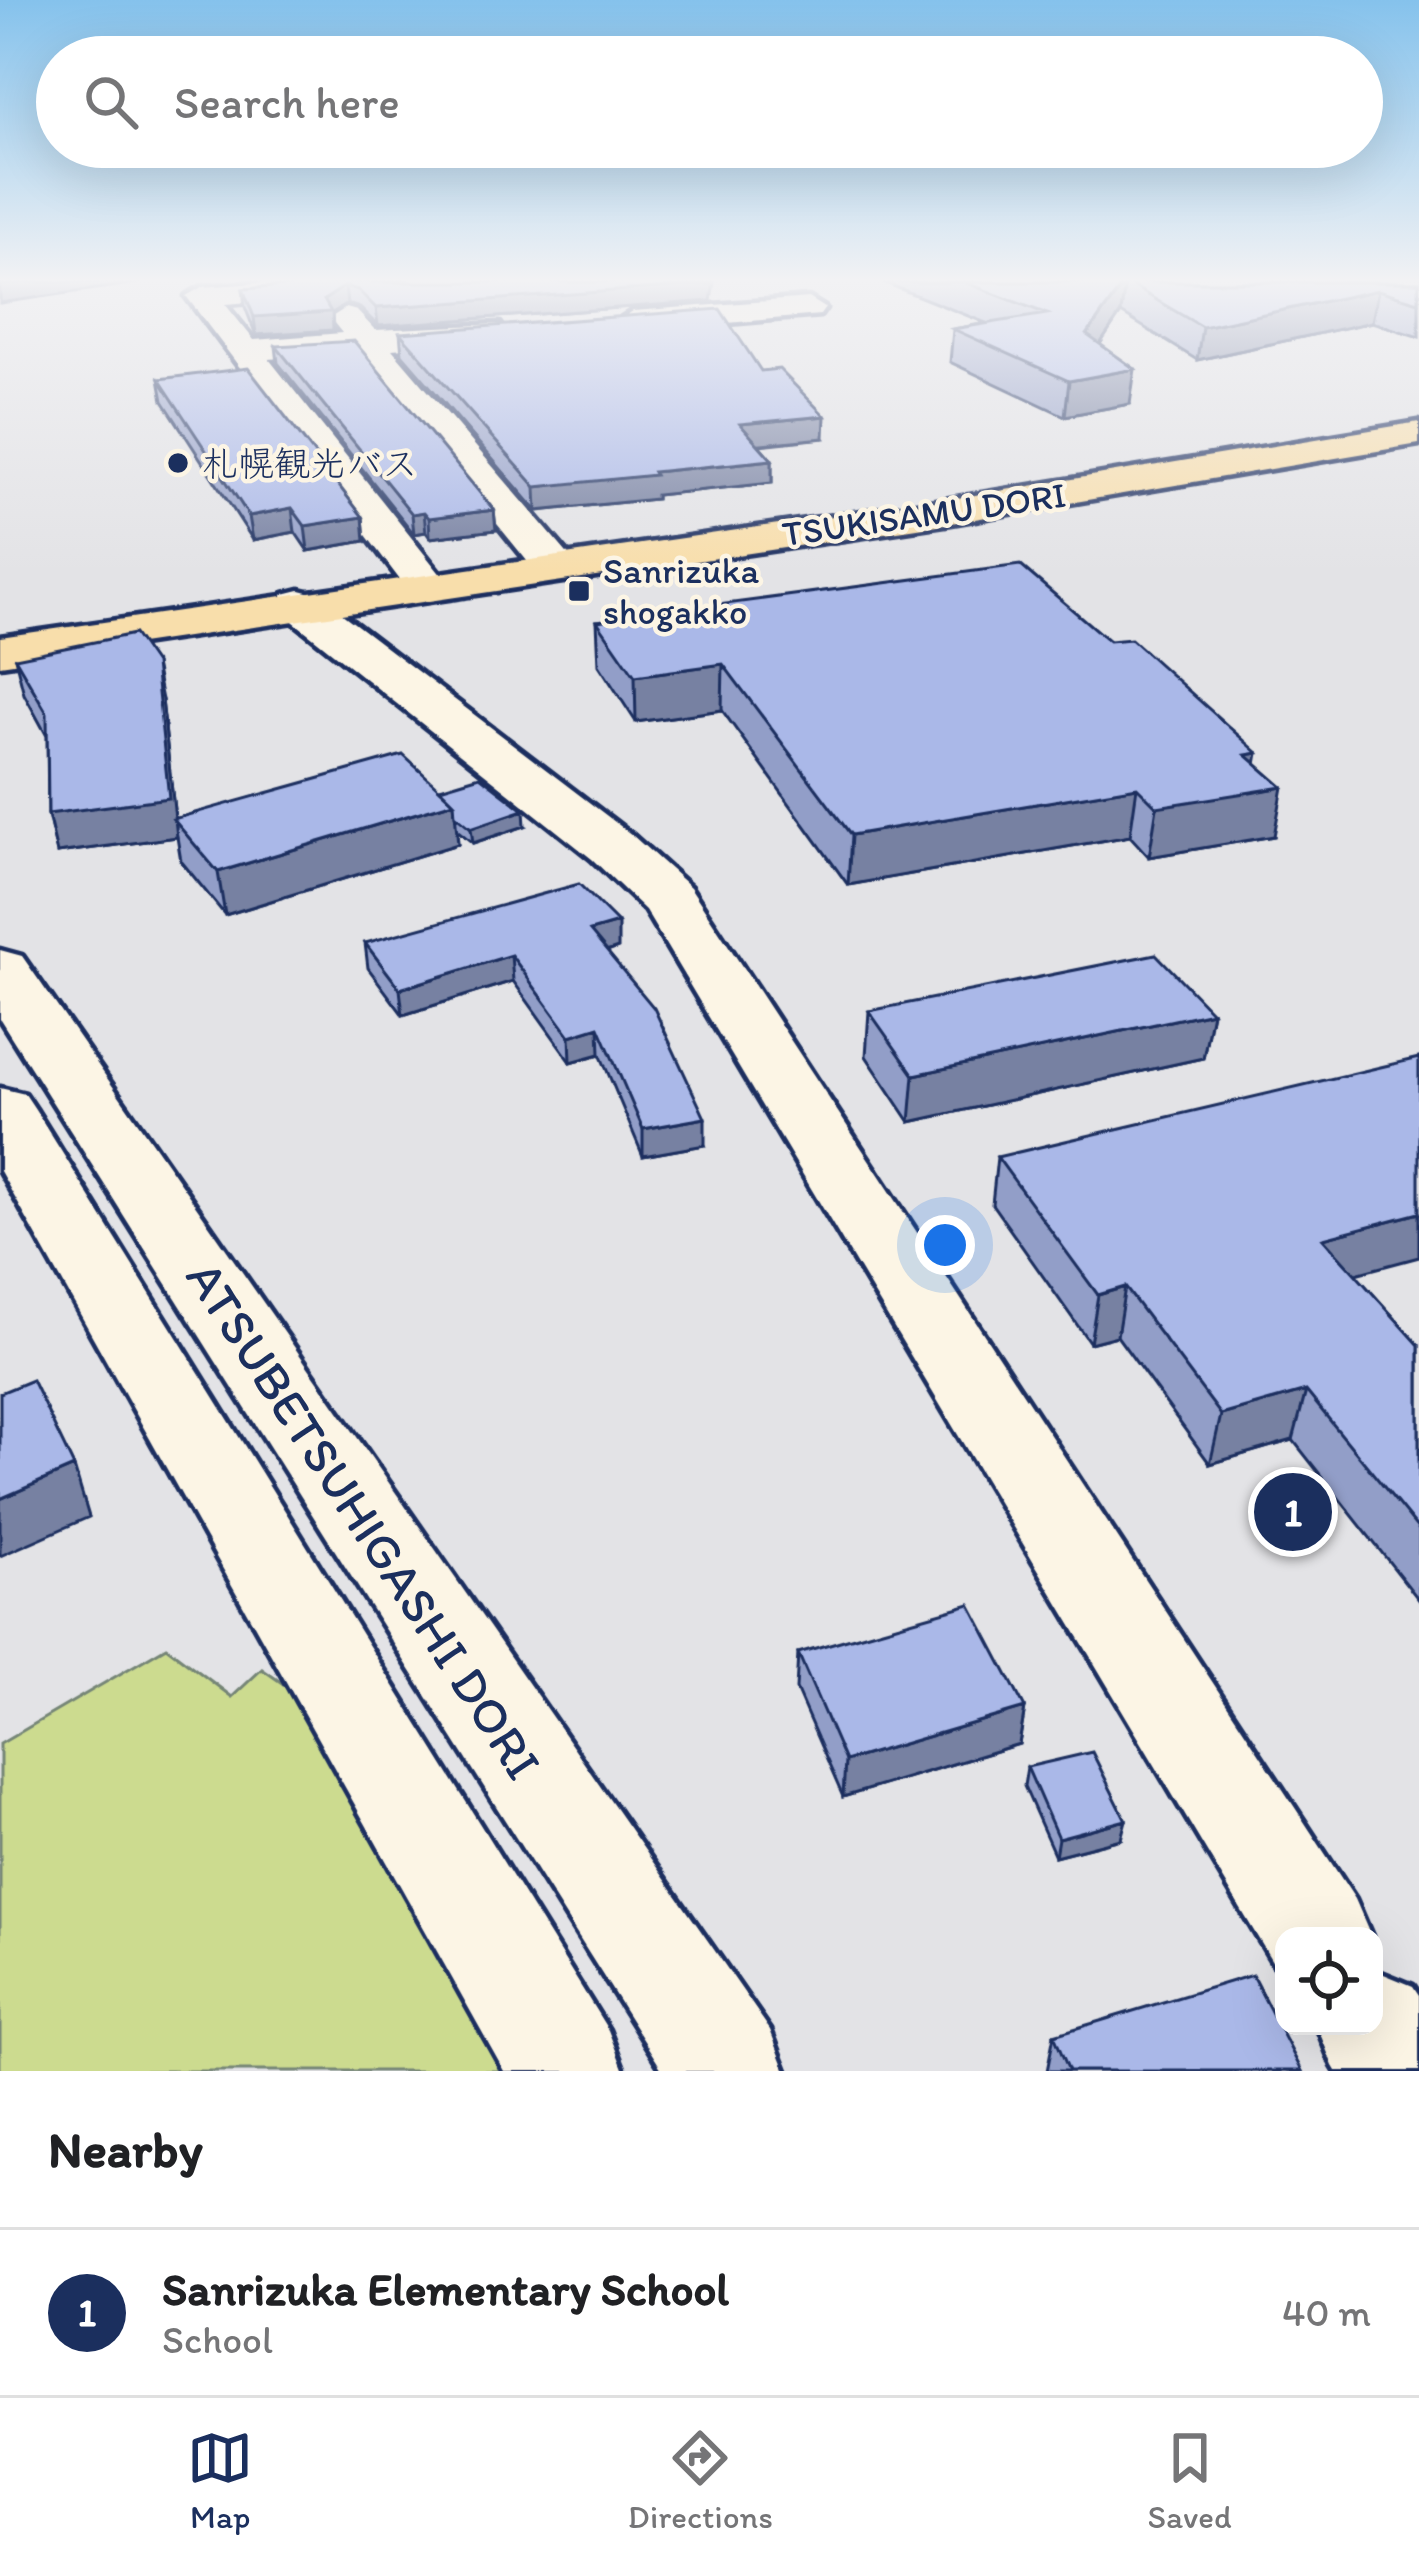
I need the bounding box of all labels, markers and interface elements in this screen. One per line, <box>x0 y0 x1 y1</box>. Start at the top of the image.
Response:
search box <box>36 36 1383 168</box>
icon: search <box>78 69 144 135</box>
text: Search here <box>174 75 400 129</box>
place label: 札幌観光バス <box>202 442 418 485</box>
marker: 札幌観光バス <box>165 450 191 476</box>
street label: TSUKISAMU DORI <box>779 473 1069 555</box>
place label: Sanrizuka shogakko <box>603 549 759 633</box>
marker: Sanrizuka shogakko <box>566 578 592 604</box>
your location <box>915 1215 975 1275</box>
street label: ATSUBETSUHIGASHI DORI <box>174 1249 554 1791</box>
pin: 1 <box>1254 1467 1332 1557</box>
map controls <box>1275 1927 1383 2035</box>
button: locate <box>1275 1927 1383 2035</box>
text: Nearby <box>48 2119 203 2180</box>
text: Sanrizuka Elementary School <box>162 2262 729 2316</box>
text: 1 <box>78 2289 96 2336</box>
text: 40 m <box>1282 2289 1371 2336</box>
text: School <box>162 2316 273 2363</box>
tab: Map <box>187 2425 253 2536</box>
tab: Directions <box>628 2425 773 2536</box>
tab: Saved <box>1148 2425 1232 2536</box>

